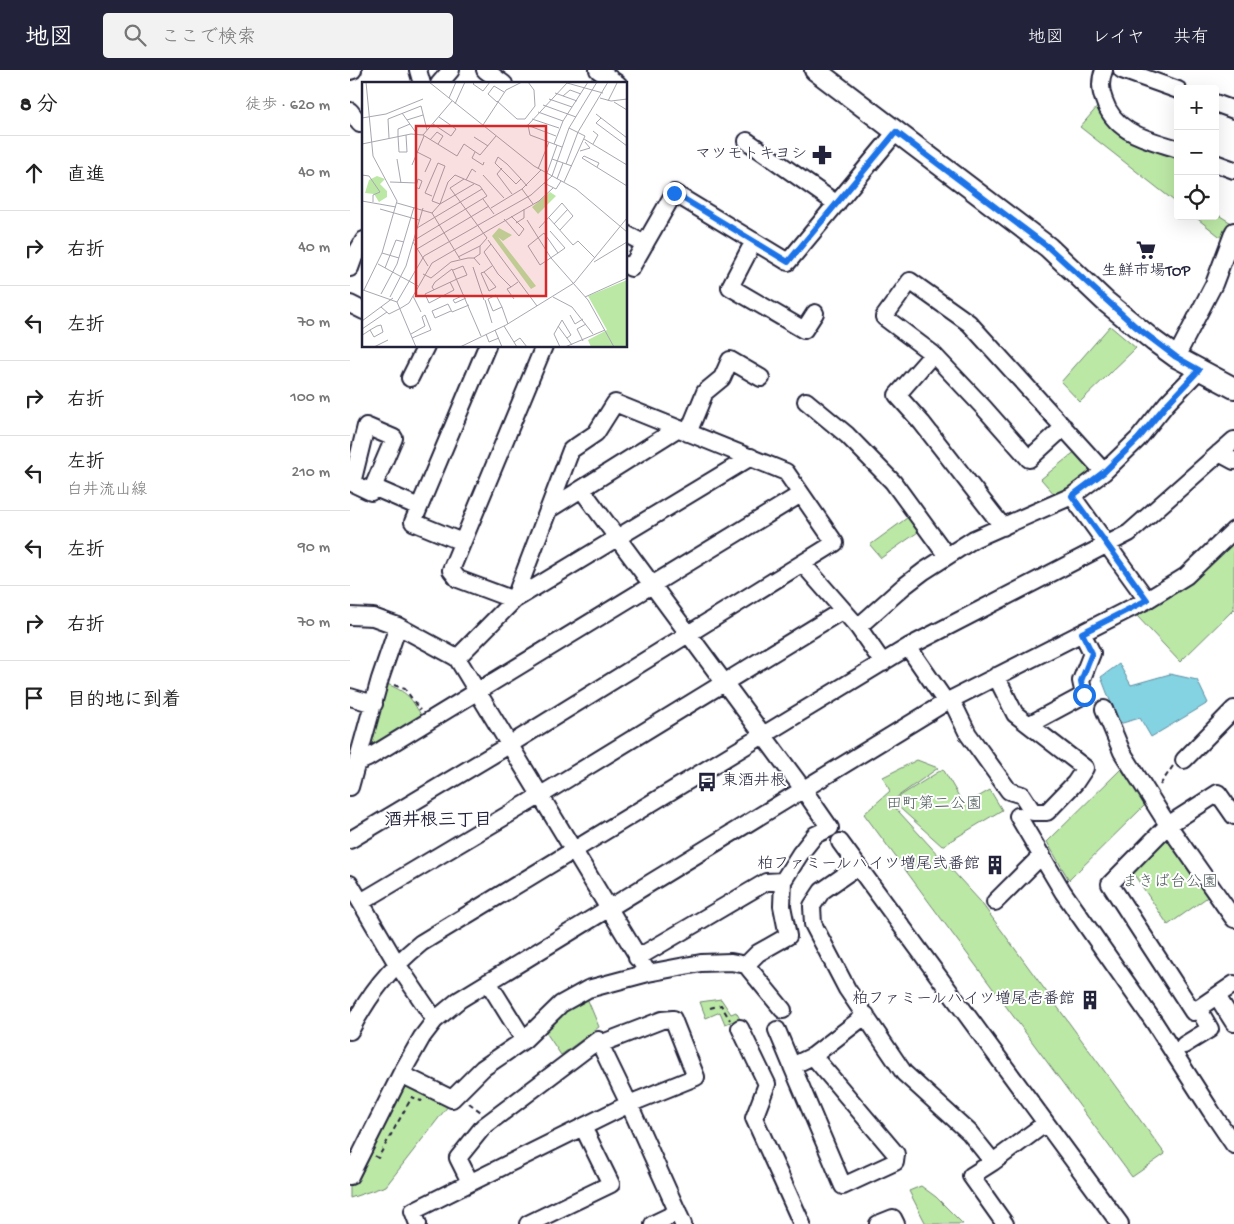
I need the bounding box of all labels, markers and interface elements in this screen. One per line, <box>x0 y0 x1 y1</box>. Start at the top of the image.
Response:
search box <box>103 13 453 58</box>
icon: search <box>121 21 149 49</box>
text: 地図 <box>25 25 73 54</box>
text: ここで検索 <box>161 27 256 50</box>
text: 地図 <box>1028 28 1064 49</box>
text: レイヤ <box>1092 28 1145 49</box>
text: 共有 <box>1173 28 1209 49</box>
inset map <box>362 82 628 348</box>
map controls <box>1174 85 1219 220</box>
button: + <box>1174 85 1219 130</box>
text: 8 分 <box>20 94 57 119</box>
text: 徒歩 · 620 m <box>245 97 330 116</box>
button: − <box>1174 130 1219 175</box>
pharmacy icon: マツモトキヨシ <box>811 144 833 166</box>
place label: マツモトキヨシ <box>695 146 807 165</box>
icon: ahead <box>20 159 48 187</box>
text: 40 m <box>298 164 330 183</box>
text: 直進 <box>67 165 105 188</box>
button: locate <box>1174 175 1219 220</box>
route end <box>663 182 686 205</box>
icon: right <box>20 234 48 262</box>
text: 40 m <box>298 239 330 258</box>
supermarket icon: 生鮮市場TOP <box>1135 239 1157 261</box>
text: 右折 <box>67 240 105 263</box>
place label: 生鮮市場TOP <box>1102 262 1190 282</box>
icon: left <box>20 309 48 337</box>
text: 70 m <box>297 314 330 333</box>
text: 左折 <box>67 315 105 338</box>
icon: right <box>20 384 48 412</box>
text: 100 m <box>290 389 330 408</box>
text: 右折 <box>67 390 105 413</box>
text: 左折 <box>67 452 105 475</box>
icon: left <box>20 459 48 487</box>
text: 210 m <box>291 464 330 483</box>
text: 白井流山線 <box>67 482 147 501</box>
icon: left <box>20 534 48 562</box>
text: 90 m <box>298 539 330 558</box>
text: 左折 <box>67 540 105 563</box>
icon: right <box>20 609 48 637</box>
text: 70 m <box>297 614 330 633</box>
text: 右折 <box>67 615 105 638</box>
icon: arrive <box>20 684 48 712</box>
route start <box>1073 684 1096 707</box>
text: 目的地に到着 <box>67 690 181 713</box>
bus stop icon: 東酒井根 <box>696 771 718 793</box>
place label: 東酒井根 <box>722 771 786 792</box>
park label: 田町第二公園 <box>886 794 982 815</box>
district label: 酒井根三丁目 <box>384 810 492 832</box>
building icon: 柏ファミールハイツ増尾弐番館 <box>984 854 1006 876</box>
place label: 柏ファミールハイツ増尾弐番館 <box>757 855 980 875</box>
park label: まきば台公園 <box>1122 872 1218 893</box>
place label: 柏ファミールハイツ増尾壱番館 <box>852 989 1075 1010</box>
building icon: 柏ファミールハイツ増尾壱番館 <box>1079 989 1101 1011</box>

